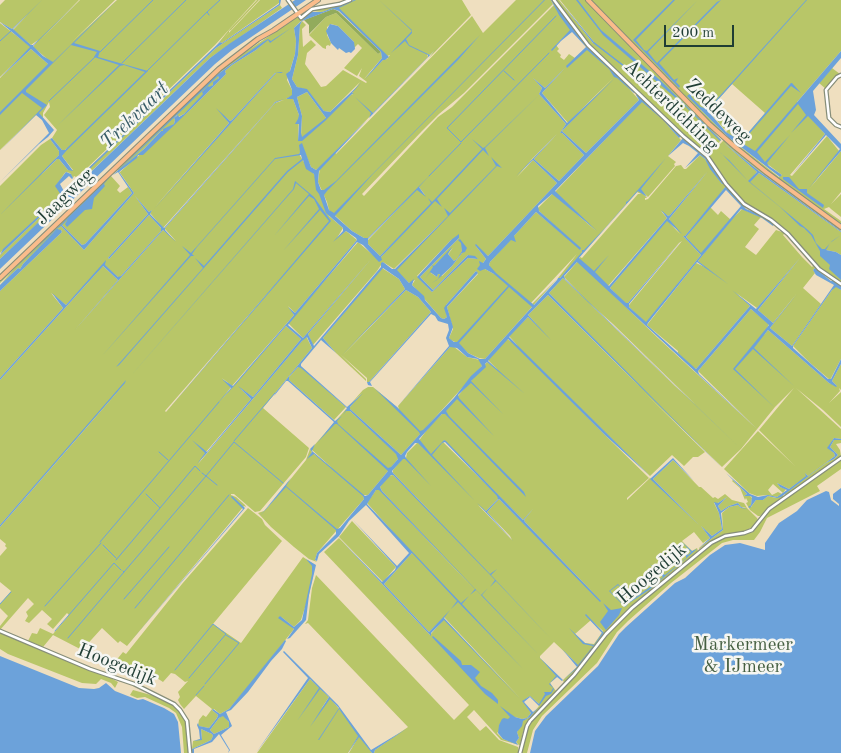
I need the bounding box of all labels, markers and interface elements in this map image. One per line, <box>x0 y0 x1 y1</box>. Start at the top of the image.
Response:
scale bar <box>666 15 736 47</box>
text: 200 m <box>672 26 714 41</box>
street label: Achterdichting <box>619 55 723 157</box>
street label: Zeddeweg <box>680 74 756 148</box>
water label: Trekvaart <box>96 77 174 155</box>
street label: Jaagweg <box>31 164 99 230</box>
street label: Hoogedijk <box>613 538 691 610</box>
park label: Markermeer & IJmeer <box>693 634 793 678</box>
street label: Hoogedijk <box>74 639 160 691</box>

